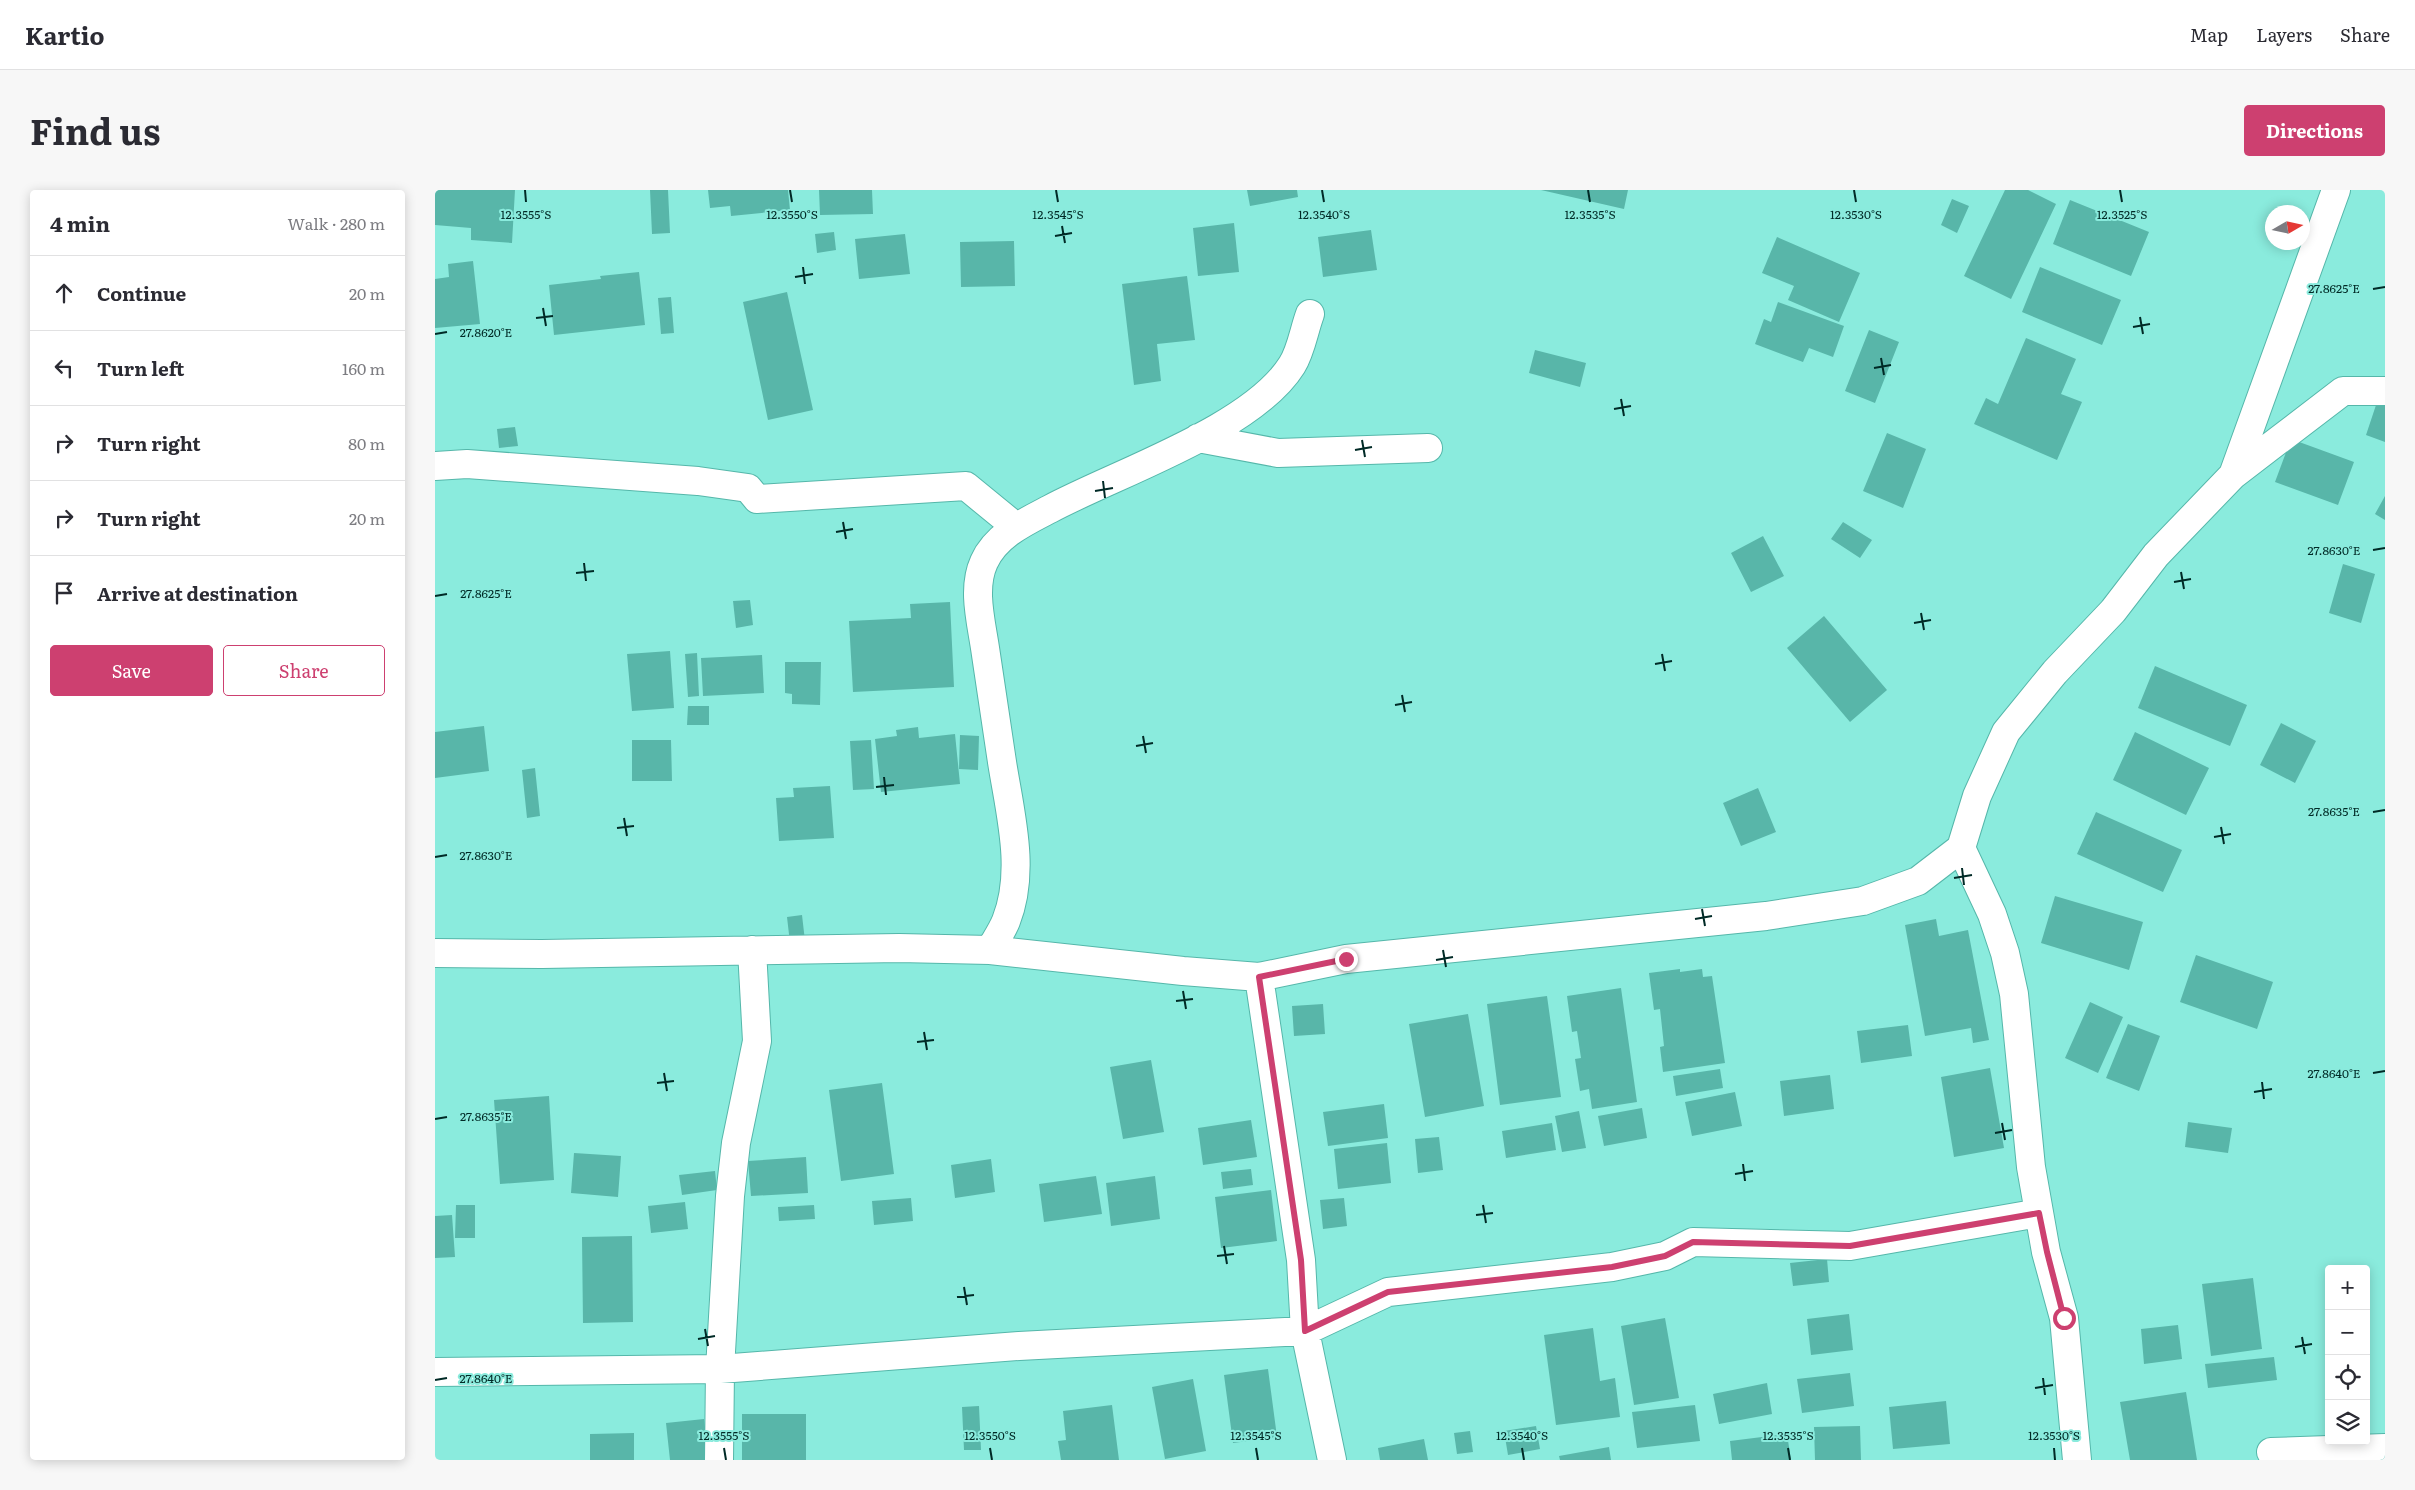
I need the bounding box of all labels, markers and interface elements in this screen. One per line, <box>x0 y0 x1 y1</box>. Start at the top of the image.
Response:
text: Kartio <box>25 17 104 52</box>
text: Map <box>2190 21 2228 48</box>
text: Layers <box>2256 21 2312 48</box>
text: Share <box>2340 21 2390 48</box>
text: Find us <box>30 104 160 156</box>
button: Directions <box>2244 105 2385 156</box>
text: 12.3555°S <box>501 205 551 223</box>
text: 12.3550°S <box>766 205 818 223</box>
text: 12.3545°S <box>1032 205 1084 223</box>
text: 12.3540°S <box>1298 205 1350 223</box>
text: 12.3535°S <box>1564 205 1616 223</box>
text: 12.3530°S <box>1830 205 1882 223</box>
text: 12.3525°S <box>2097 205 2147 223</box>
north arrow <box>2265 205 2310 250</box>
text: 4 min <box>50 207 110 238</box>
text: Walk · 280 m <box>287 211 385 235</box>
icon: ahead <box>50 279 78 307</box>
text: Continue <box>97 279 186 307</box>
text: 27.8625°E <box>2308 279 2360 297</box>
text: 20 m <box>349 281 385 305</box>
text: 27.8620°E <box>460 323 513 341</box>
icon: left <box>50 354 78 382</box>
text: Turn left <box>97 354 184 382</box>
text: 160 m <box>342 356 385 380</box>
icon: right <box>50 429 78 457</box>
text: Turn right <box>97 429 201 457</box>
text: 80 m <box>348 431 385 455</box>
icon: right <box>50 504 78 532</box>
text: Turn right <box>97 504 201 532</box>
text: 20 m <box>349 506 385 530</box>
text: 27.8630°E <box>2308 541 2361 559</box>
icon: arrive <box>50 579 78 607</box>
text: Arrive at destination <box>97 579 298 607</box>
text: 27.8625°E <box>460 584 512 602</box>
button: Save <box>50 645 213 696</box>
button: Share <box>223 645 385 696</box>
text: 27.8635°E <box>2308 802 2360 820</box>
text: 27.8630°E <box>460 846 513 864</box>
route end <box>1335 948 1358 971</box>
text: 27.8640°E <box>2307 1064 2361 1082</box>
text: 27.8635°E <box>460 1107 512 1125</box>
map controls <box>2325 1265 2370 1445</box>
button: + <box>2325 1265 2370 1310</box>
route start <box>2053 1307 2076 1330</box>
button: − <box>2325 1310 2370 1355</box>
button: locate <box>2325 1355 2370 1400</box>
text: 27.8640°E <box>459 1369 513 1387</box>
button: layers <box>2325 1400 2370 1445</box>
text: 12.3555°S <box>699 1426 749 1444</box>
text: 12.3550°S <box>964 1426 1016 1444</box>
text: 12.3545°S <box>1230 1426 1282 1444</box>
text: 12.3540°S <box>1496 1426 1548 1444</box>
text: 12.3535°S <box>1762 1426 1814 1444</box>
text: 12.3530°S <box>2028 1426 2080 1444</box>

